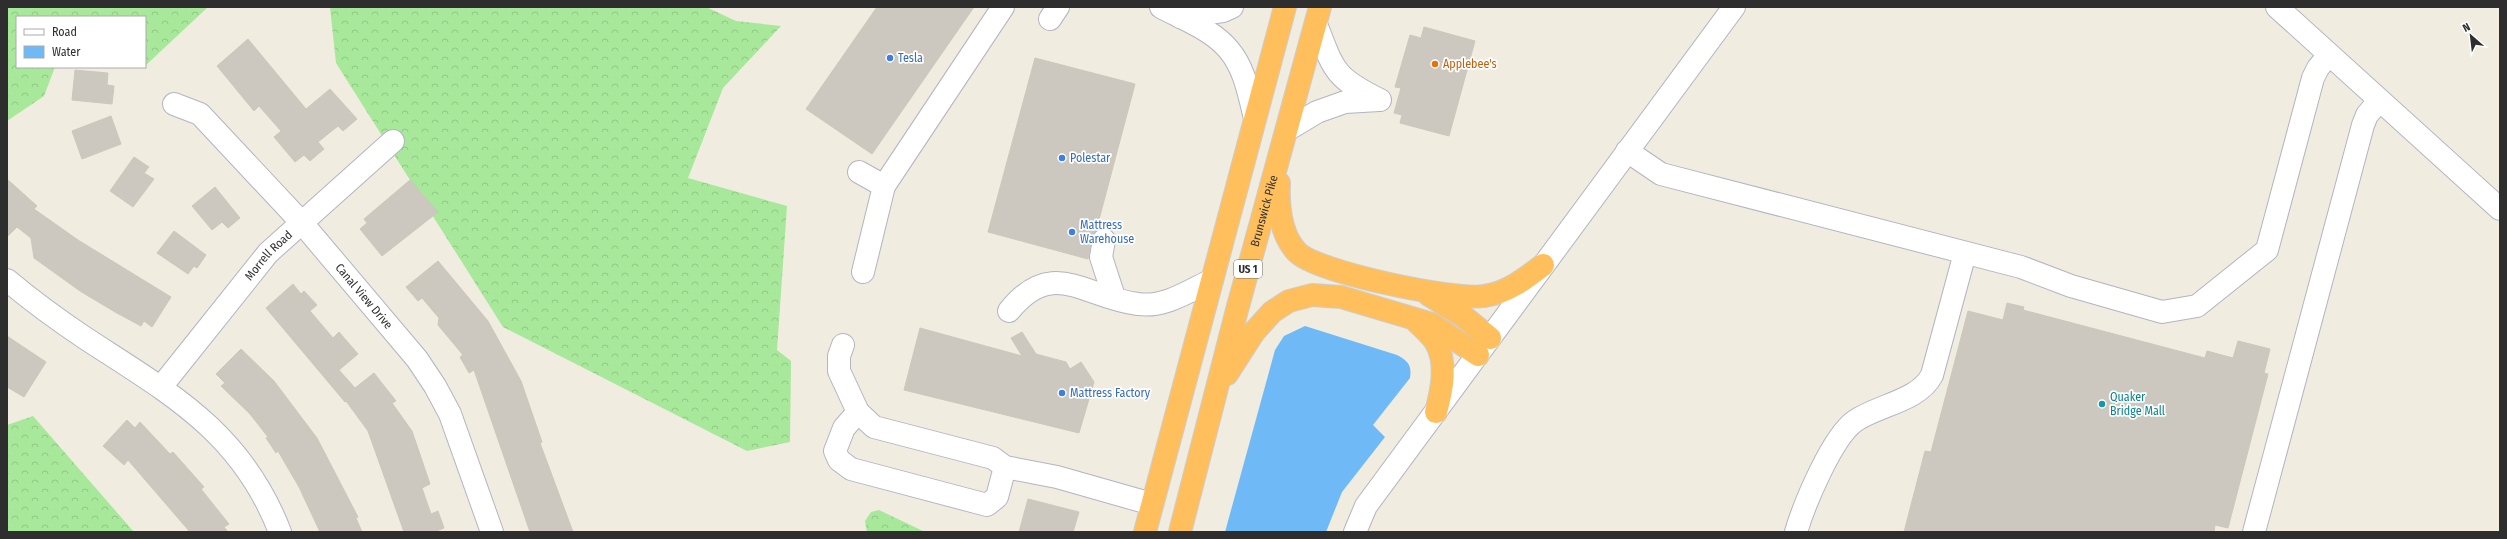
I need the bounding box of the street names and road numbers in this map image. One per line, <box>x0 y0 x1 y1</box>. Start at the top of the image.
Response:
street label: Brunswick Pike <box>1248 173 1281 248</box>
street label: Morrell Road <box>242 228 295 283</box>
road number: US 1 <box>1234 260 1262 278</box>
street label: Canal View Drive <box>332 261 395 332</box>

